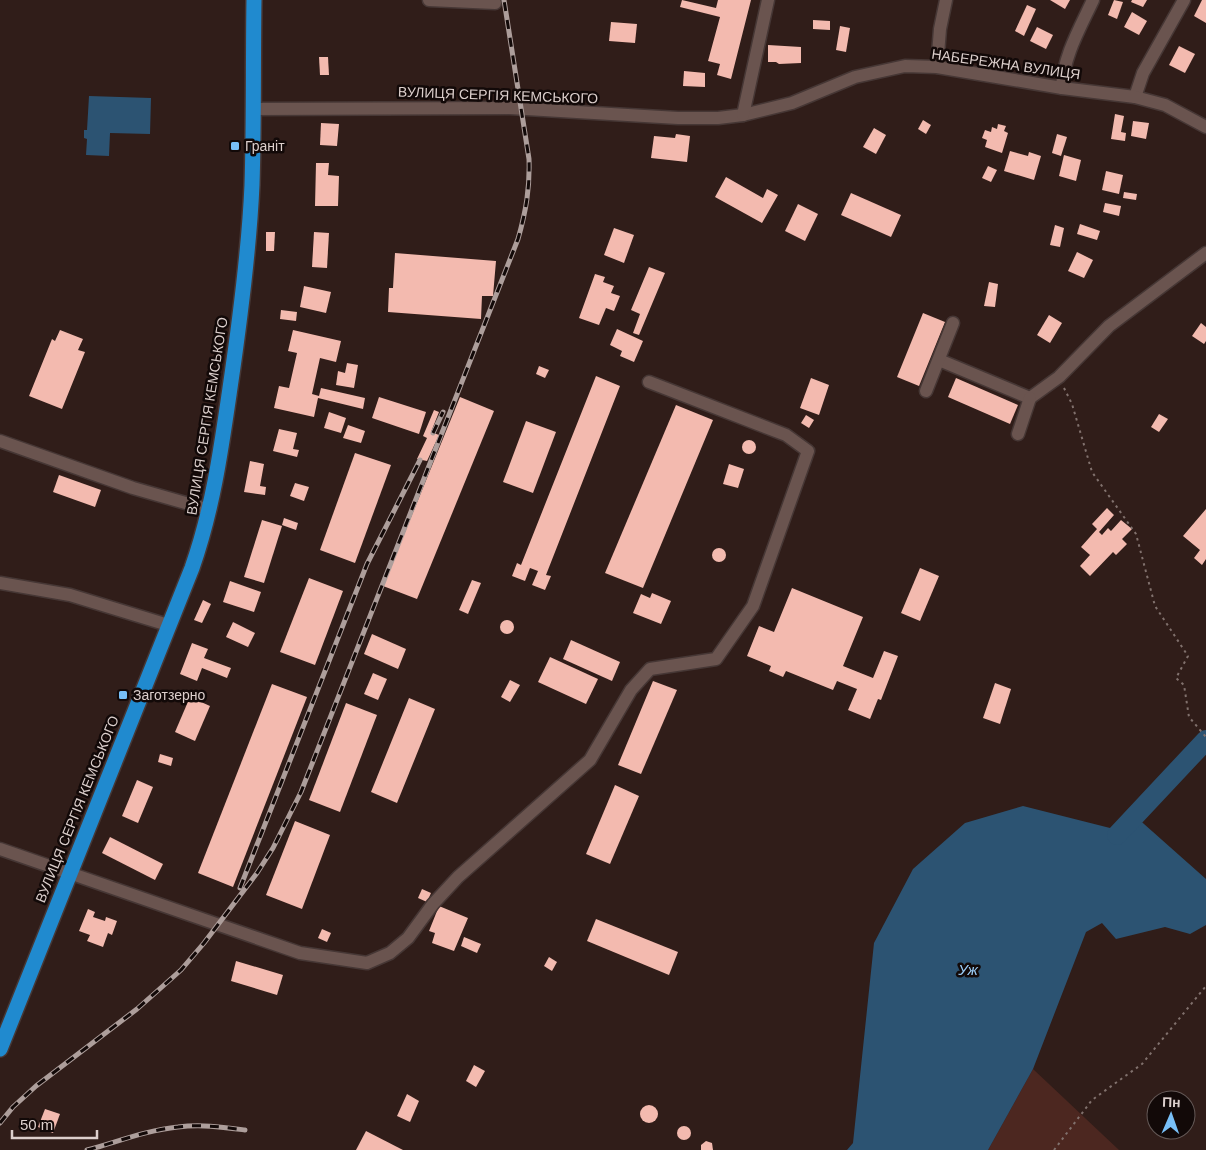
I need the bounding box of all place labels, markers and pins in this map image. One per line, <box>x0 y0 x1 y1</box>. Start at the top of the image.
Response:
place label: Граніт <box>245 138 285 154</box>
marker: Граніт <box>229 140 241 152</box>
place label: Заготзерно <box>133 687 205 703</box>
marker: Заготзерно <box>117 689 129 701</box>

